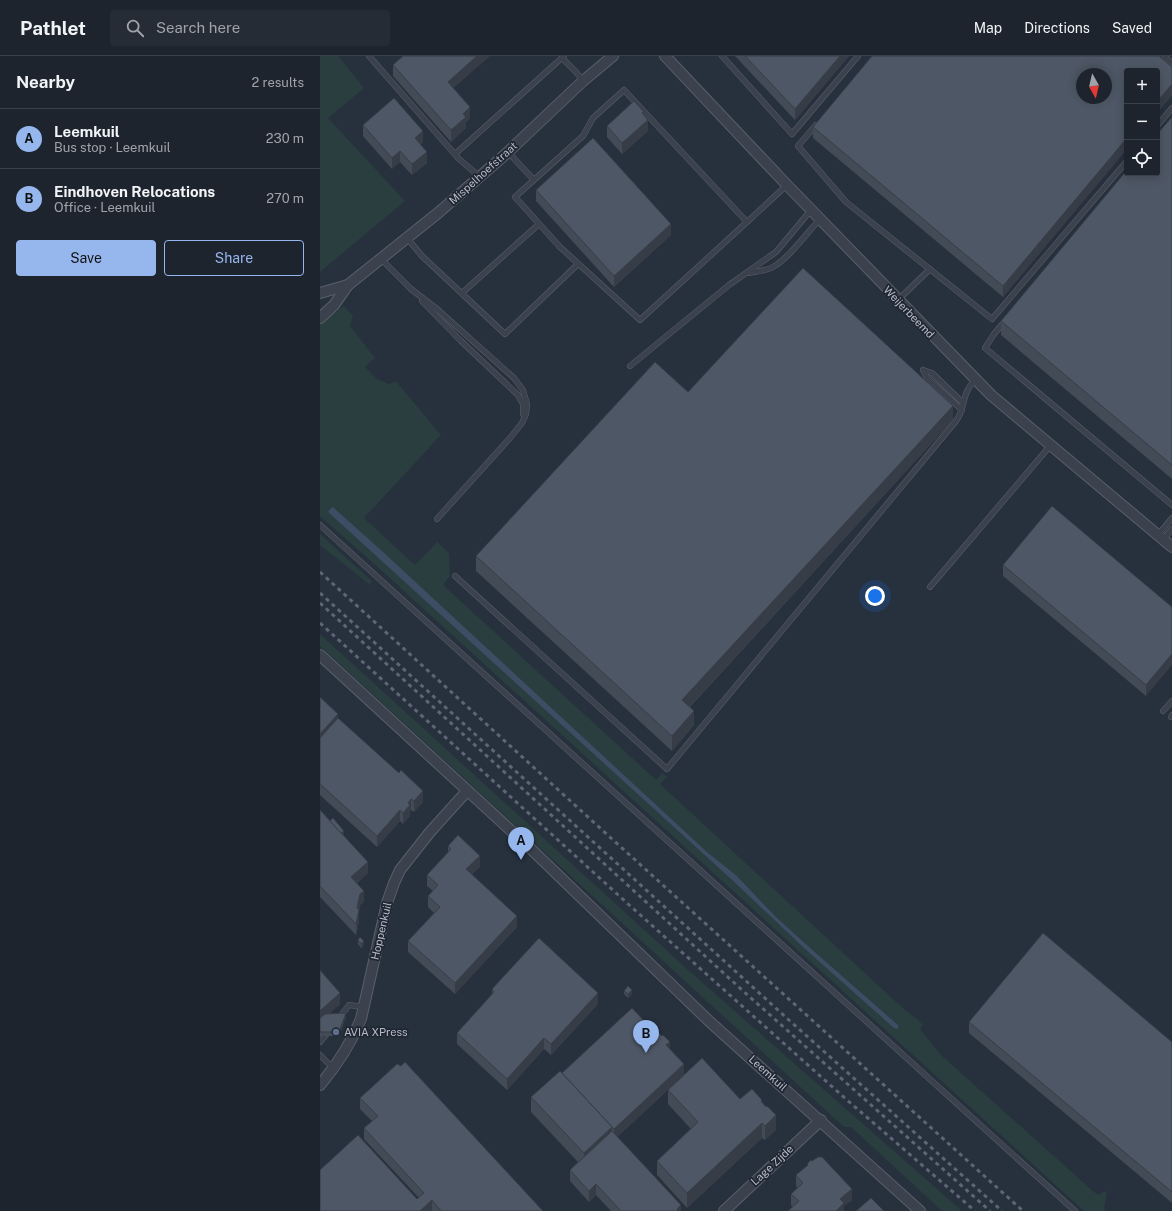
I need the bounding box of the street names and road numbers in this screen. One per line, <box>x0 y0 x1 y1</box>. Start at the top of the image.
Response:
street label: Mispelhoefstraat <box>447 139 519 207</box>
street label: Weijerbeemd <box>881 284 937 340</box>
street label: Hoppenkuil <box>369 901 393 961</box>
street label: Leemkuil <box>747 1053 789 1093</box>
street label: Lage Zijde <box>749 1143 795 1187</box>

